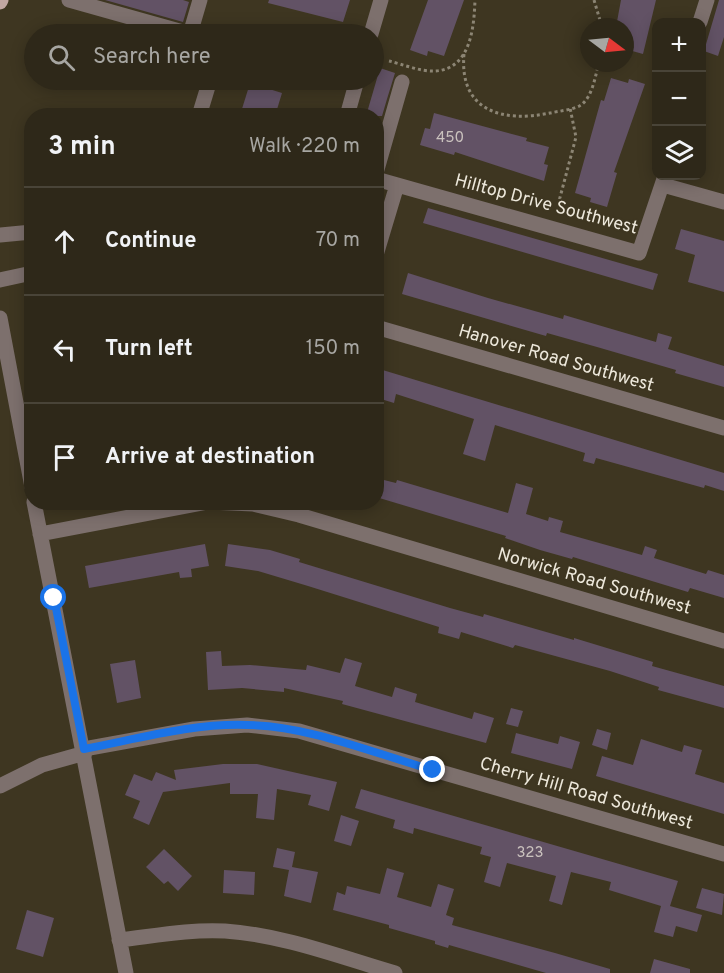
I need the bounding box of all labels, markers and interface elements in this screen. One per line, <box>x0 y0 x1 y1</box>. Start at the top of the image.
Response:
north arrow <box>580 18 634 72</box>
map controls <box>652 18 706 180</box>
button: + <box>652 18 706 72</box>
search box <box>24 24 384 90</box>
icon: search <box>45 41 78 74</box>
text: Search here <box>93 44 211 71</box>
button: − <box>652 72 706 126</box>
button: layers <box>652 126 706 180</box>
house number: 450 <box>436 129 464 148</box>
text: 3 min <box>48 131 116 164</box>
text: Walk · 220 m <box>249 134 360 160</box>
street label: Hilltop Drive Southwest <box>452 169 640 241</box>
icon: ahead <box>48 225 81 258</box>
text: Continue <box>105 228 196 255</box>
text: 70 m <box>316 228 360 254</box>
street label: Hanover Road Southwest <box>455 320 657 398</box>
icon: left <box>48 333 81 366</box>
text: Turn left <box>105 336 193 363</box>
text: 150 m <box>306 336 360 362</box>
icon: arrive <box>48 441 81 474</box>
text: Arrive at destination <box>105 444 315 471</box>
street label: Norwick Road Southwest <box>495 543 693 621</box>
route start <box>40 584 66 610</box>
street label: Cherry Hill Road Southwest <box>477 753 695 835</box>
route end <box>419 756 445 782</box>
house number: 323 <box>517 844 543 863</box>

